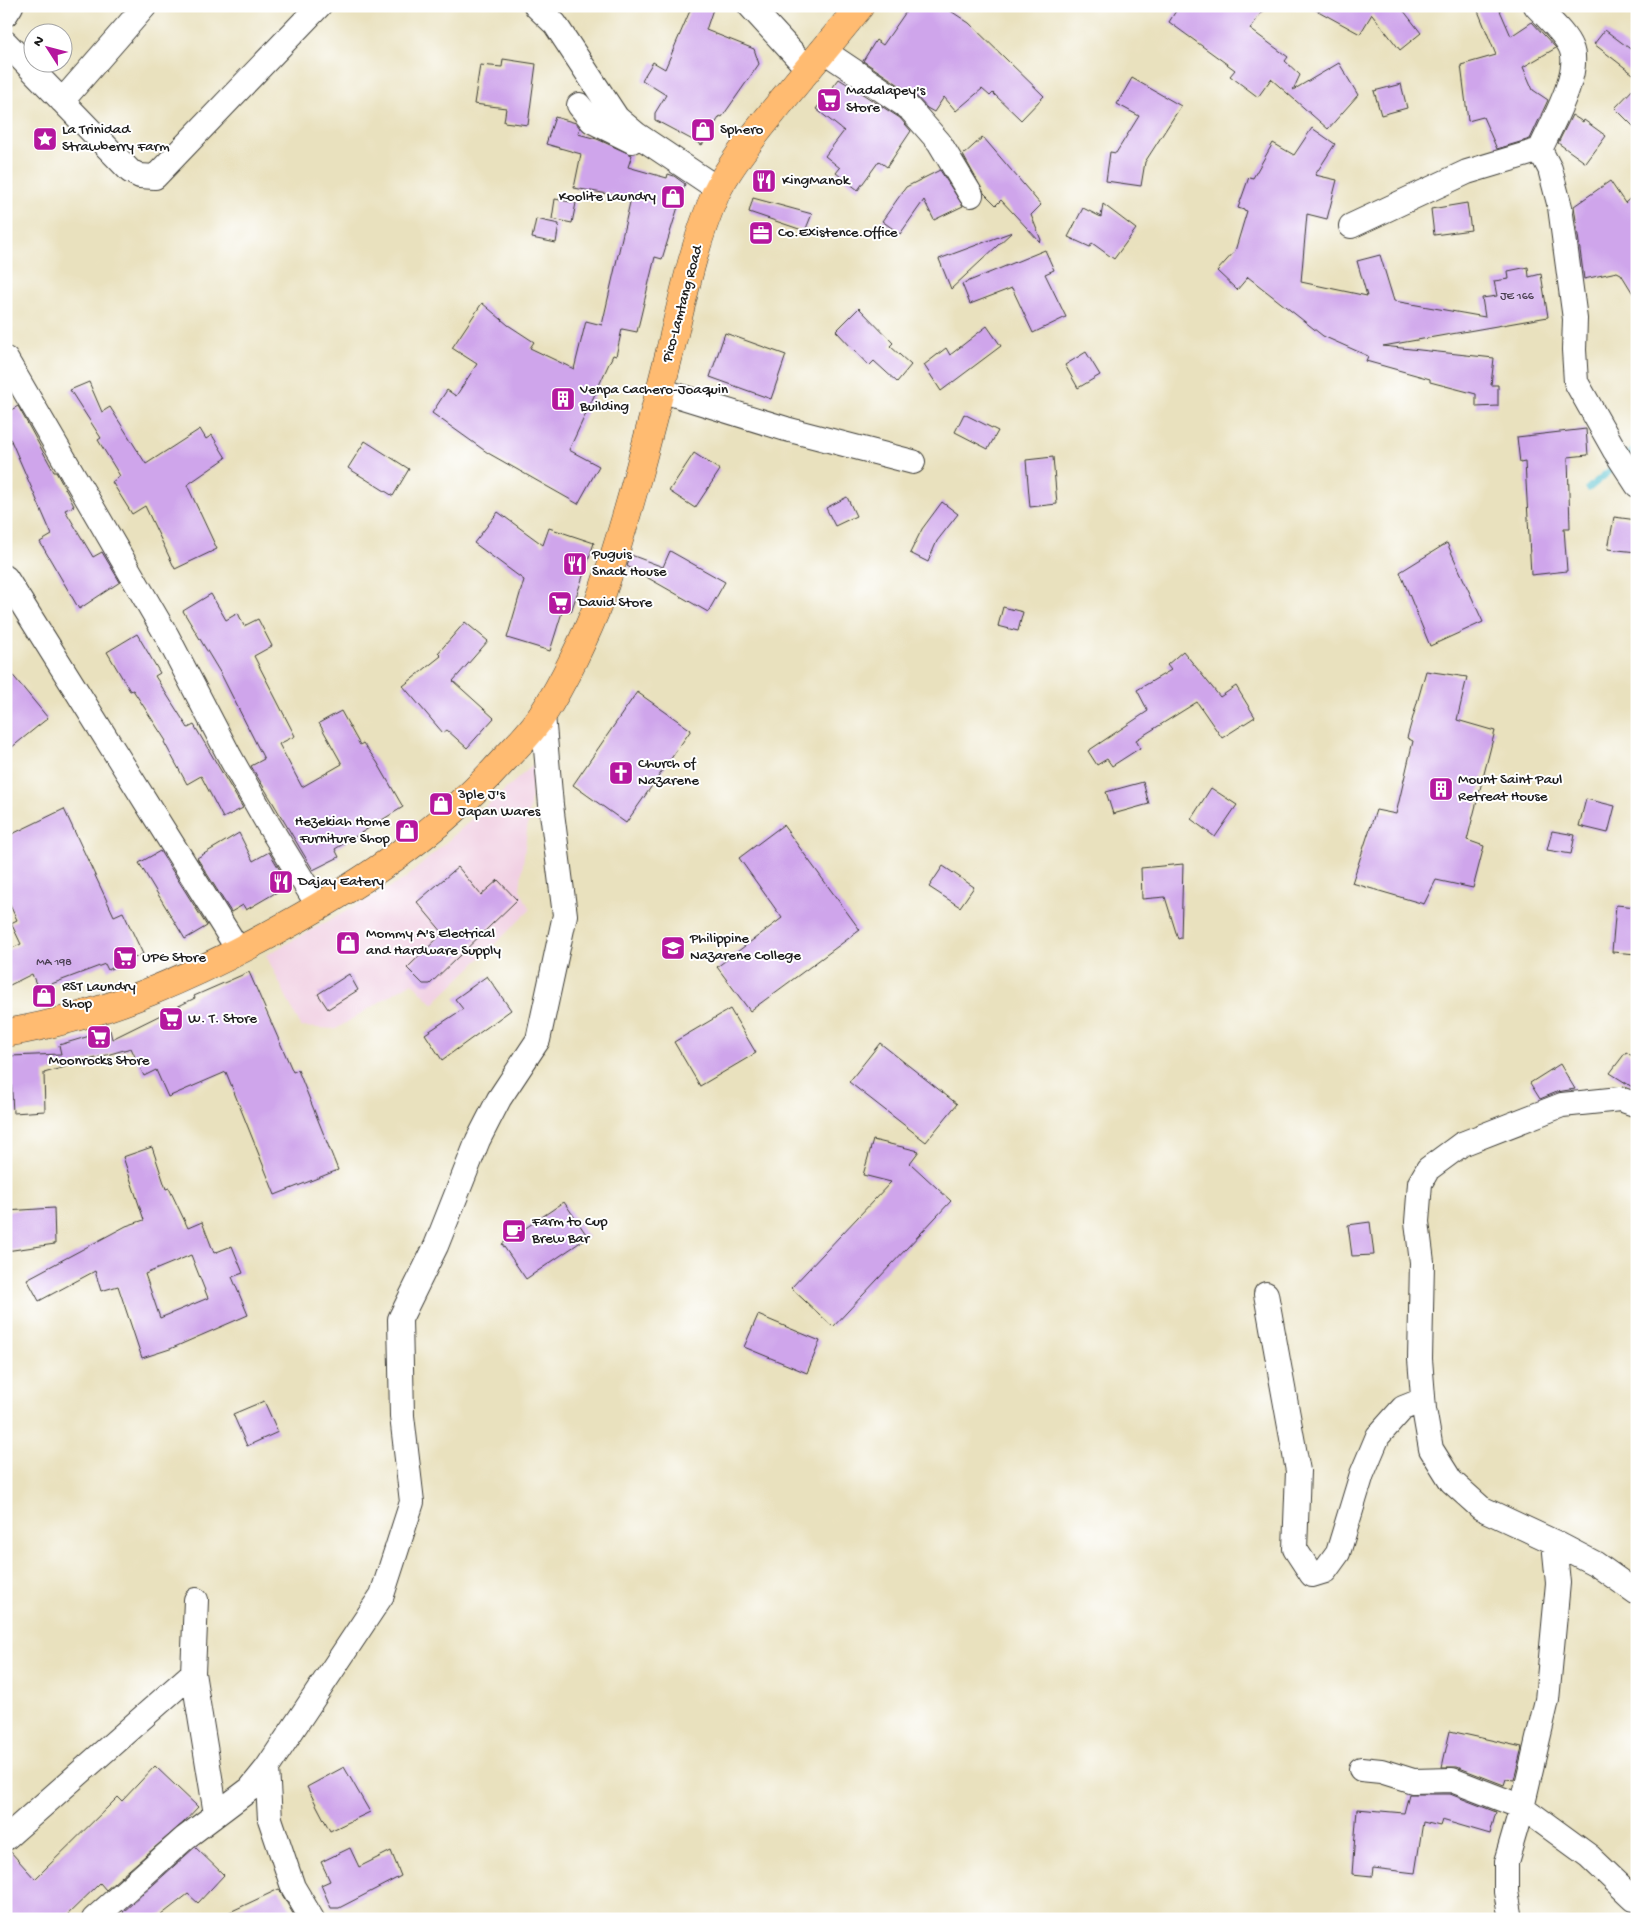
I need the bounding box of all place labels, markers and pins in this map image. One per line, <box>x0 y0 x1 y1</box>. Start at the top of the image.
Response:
place label: Madalapey's Store <box>846 82 926 117</box>
supermarket icon: Madalapey's Store <box>816 87 842 113</box>
shop icon: Sphero <box>690 117 716 143</box>
place label: La Trinidad Strawberry Farm <box>62 121 170 156</box>
place label: Sphero <box>720 121 763 139</box>
place icon: La Trinidad Strawberry Farm <box>32 126 58 152</box>
restaurant icon: KingManok <box>751 168 777 194</box>
place label: KingManok <box>782 172 851 190</box>
shop icon: Koolite Laundry <box>660 184 686 210</box>
place label: Koolite Laundry <box>559 188 657 206</box>
office icon: Co.Existence.Office <box>748 220 774 246</box>
place label: Co.Existence.Office <box>778 224 898 242</box>
place label: Venpa Cachero-Joaquin Building <box>579 381 728 416</box>
building icon: Venpa Cachero-Joaquin Building <box>550 386 576 412</box>
place label: Puguis Snack House <box>591 546 667 581</box>
restaurant icon: Puguis Snack House <box>562 551 588 577</box>
supermarket icon: David Store <box>547 590 573 616</box>
place label: David Store <box>577 594 652 612</box>
place label: Church of Nazarene <box>638 755 699 790</box>
church icon: Church of Nazarene <box>608 760 634 786</box>
place label: Mount Saint Paul Retreat House <box>1458 771 1562 806</box>
building icon: Mount Saint Paul Retreat House <box>1428 776 1454 802</box>
place label: 3ple J's Japan Wares <box>457 786 541 821</box>
shop icon: 3ple J's Japan Wares <box>428 791 454 817</box>
place label: Hezekiah Home Furniture Shop <box>295 813 391 848</box>
shop icon: Hezekiah Home Furniture Shop <box>394 818 420 844</box>
restaurant icon: Dajay Eatery <box>268 869 294 895</box>
place label: Dajay Eatery <box>297 873 385 891</box>
place label: Mommy A's Electrical and Hardware Supply <box>366 925 501 960</box>
shop icon: Mommy A's Electrical and Hardware Supply <box>335 930 361 956</box>
place label: Philippine Nazarene College <box>689 930 801 965</box>
school or university icon: Philippine Nazarene College <box>660 935 686 961</box>
supermarket icon: UPG Store <box>112 945 138 971</box>
place label: UPG Store <box>142 949 206 967</box>
place label: RST Laundry Shop <box>62 978 136 1013</box>
shop icon: RST Laundry Shop <box>31 983 57 1009</box>
supermarket icon: W. T. Store <box>158 1006 184 1032</box>
place label: W. T. Store <box>188 1010 257 1028</box>
supermarket icon: Moonrocks Store <box>86 1024 112 1050</box>
place label: Moonrocks Store <box>49 1052 150 1070</box>
place label: Farm to Cup Brew Bar <box>531 1213 608 1248</box>
cafe icon: Farm to Cup Brew Bar <box>501 1218 527 1244</box>

